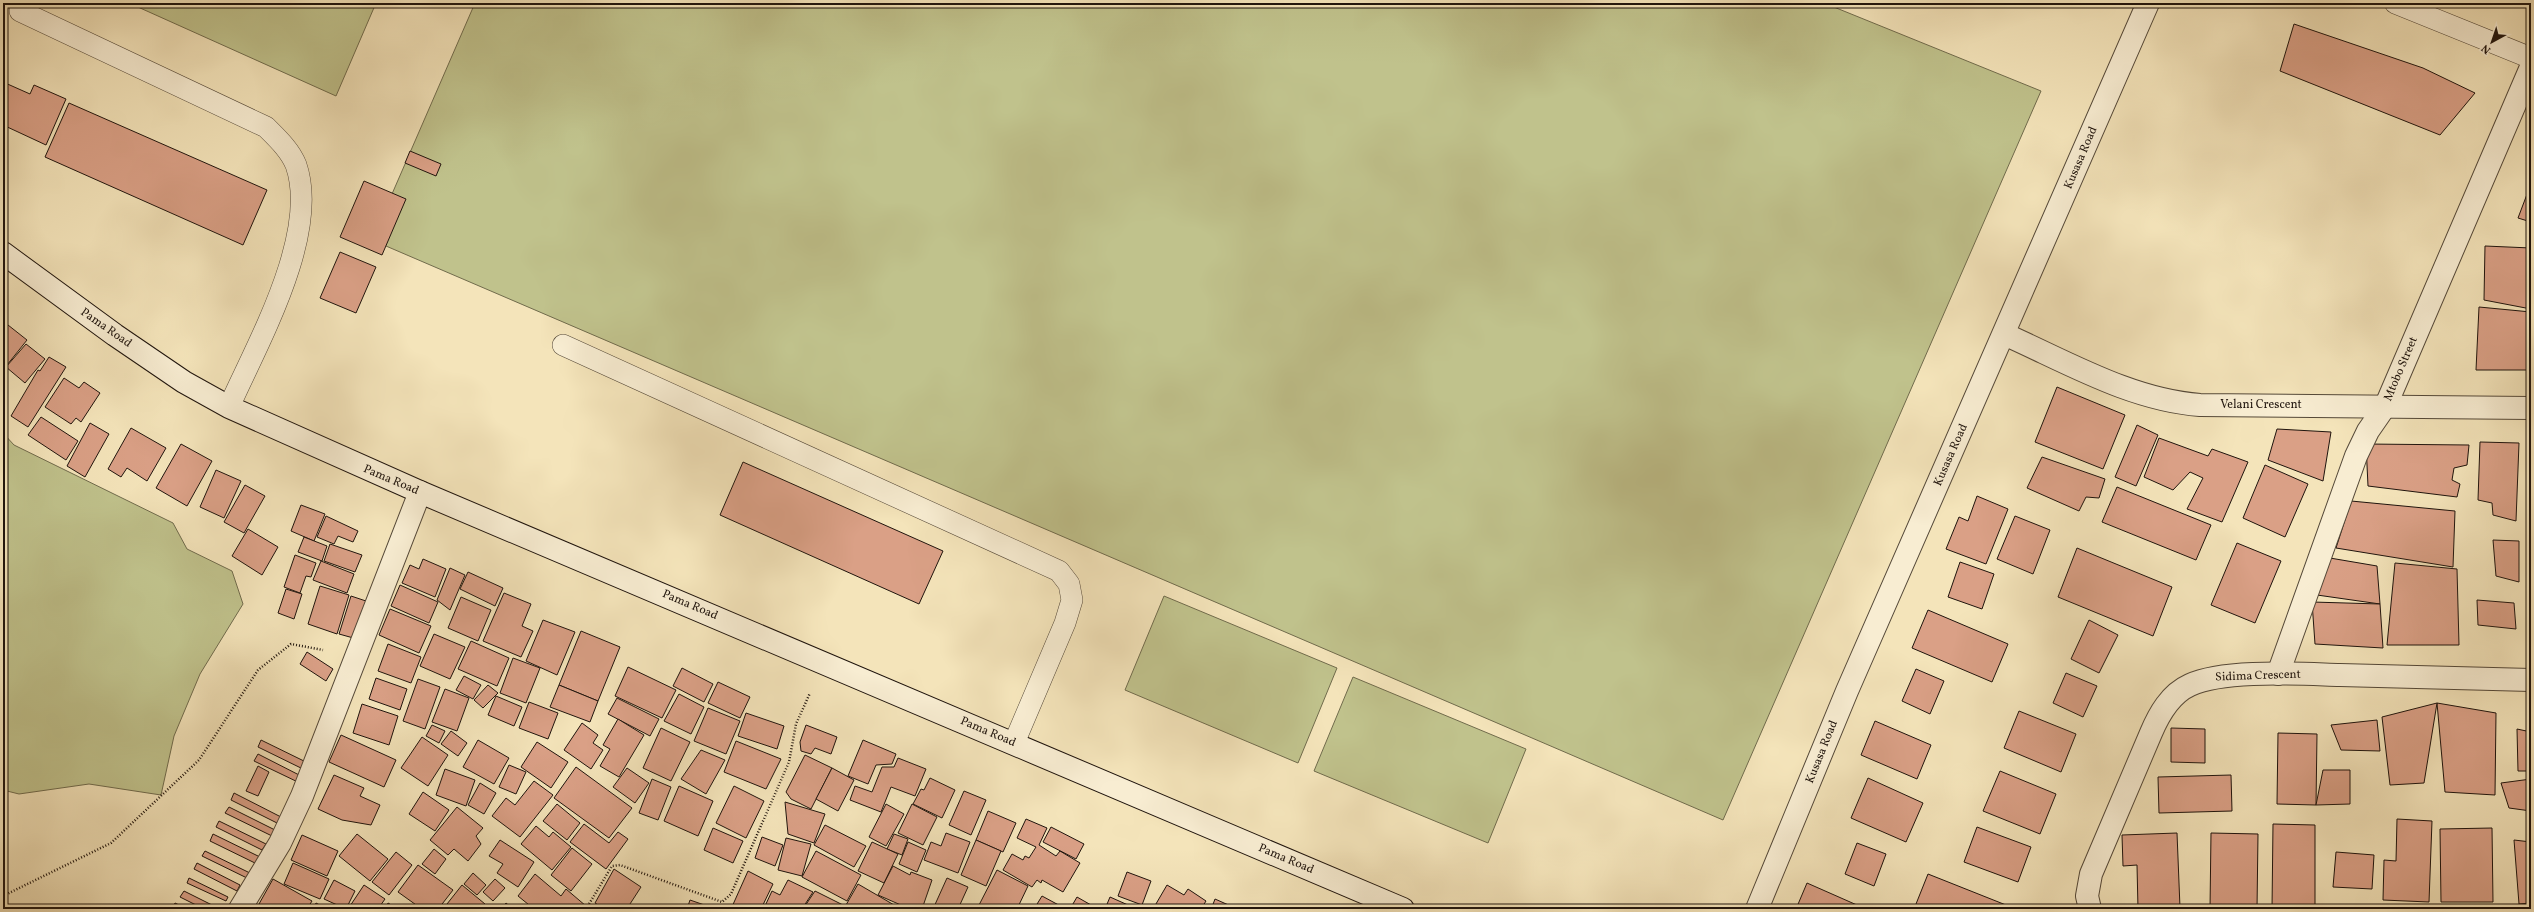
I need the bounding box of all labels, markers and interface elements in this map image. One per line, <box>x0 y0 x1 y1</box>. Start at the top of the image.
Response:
north arrow <box>2472 22 2512 62</box>
text: N <box>2479 40 2494 57</box>
street label: Kusasa Road <box>2061 124 2101 192</box>
street label: Pama Road <box>77 305 135 352</box>
street label: Mtobo Street <box>2380 334 2422 404</box>
street label: Velani Crescent <box>2220 397 2302 413</box>
street label: Kusasa Road <box>1930 421 1972 489</box>
street label: Pama Road <box>361 461 422 499</box>
street label: Pama Road <box>660 586 721 624</box>
street label: Sidima Crescent <box>2215 667 2301 685</box>
street label: Pama Road <box>958 713 1019 751</box>
street label: Kusasa Road <box>1802 718 1842 786</box>
street label: Pama Road <box>1256 840 1317 878</box>

